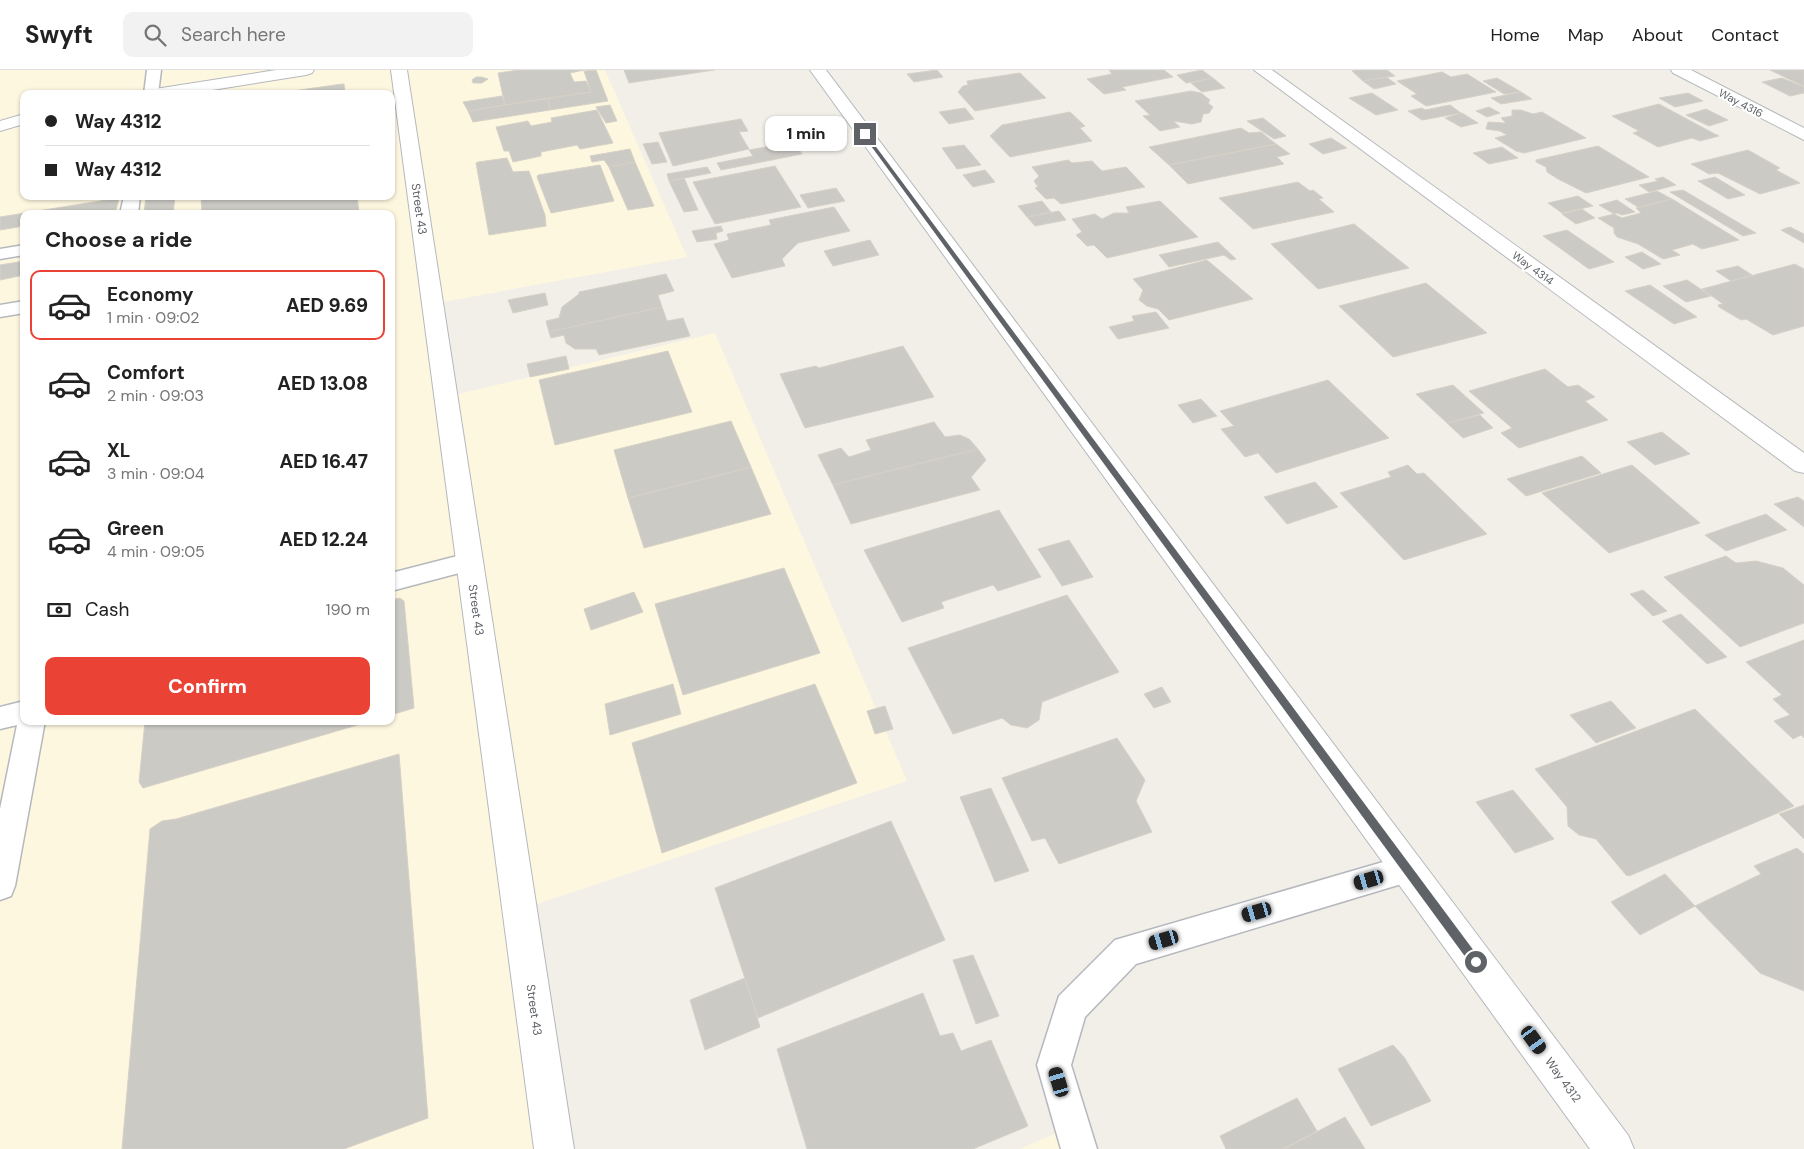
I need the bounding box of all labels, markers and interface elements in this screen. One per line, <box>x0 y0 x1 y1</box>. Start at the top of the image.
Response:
search box <box>123 12 473 57</box>
text: Swyft <box>25 19 93 50</box>
icon: search <box>141 21 169 49</box>
text: Search here <box>181 22 286 47</box>
text: Home <box>1490 23 1540 47</box>
text: Map <box>1568 23 1604 47</box>
text: About <box>1632 23 1683 47</box>
text: Contact <box>1711 23 1779 47</box>
street label: Way 4316 <box>1716 85 1766 121</box>
text: Way 4312 <box>75 109 162 134</box>
callout: 1 min <box>765 116 848 152</box>
text: 1 min <box>786 123 826 144</box>
route end <box>854 123 876 145</box>
text: Way 4312 <box>75 157 162 182</box>
street label: Street 43 <box>407 182 431 236</box>
text: Choose a ride <box>45 225 193 254</box>
street label: Way 4314 <box>1509 248 1557 288</box>
text: Economy <box>107 282 194 307</box>
icon: car <box>47 283 92 328</box>
text: AED 9.69 <box>286 293 368 318</box>
text: 1 min · 09:02 <box>107 307 199 328</box>
text: Comfort <box>107 360 185 385</box>
icon: car <box>47 361 92 406</box>
text: AED 13.08 <box>277 371 368 396</box>
text: 2 min · 09:03 <box>107 385 204 406</box>
text: XL <box>107 438 130 463</box>
icon: car <box>47 439 92 484</box>
text: AED 16.47 <box>279 449 368 474</box>
text: 3 min · 09:04 <box>107 463 205 484</box>
text: Green <box>107 516 164 541</box>
icon: car <box>47 517 92 562</box>
text: AED 12.24 <box>279 527 368 552</box>
text: 4 min · 09:05 <box>107 541 205 562</box>
street label: Street 43 <box>464 583 488 637</box>
icon: cash <box>45 596 73 624</box>
text: Cash <box>85 597 129 622</box>
text: 190 m <box>326 599 370 620</box>
button: Confirm <box>45 657 370 715</box>
car <box>1352 869 1385 891</box>
car <box>1240 901 1273 923</box>
car <box>1147 929 1180 951</box>
route start <box>1465 951 1487 973</box>
street label: Street 43 <box>522 983 546 1037</box>
car <box>1519 1023 1548 1057</box>
street label: Way 4312 <box>1541 1054 1585 1106</box>
car <box>1047 1065 1070 1099</box>

